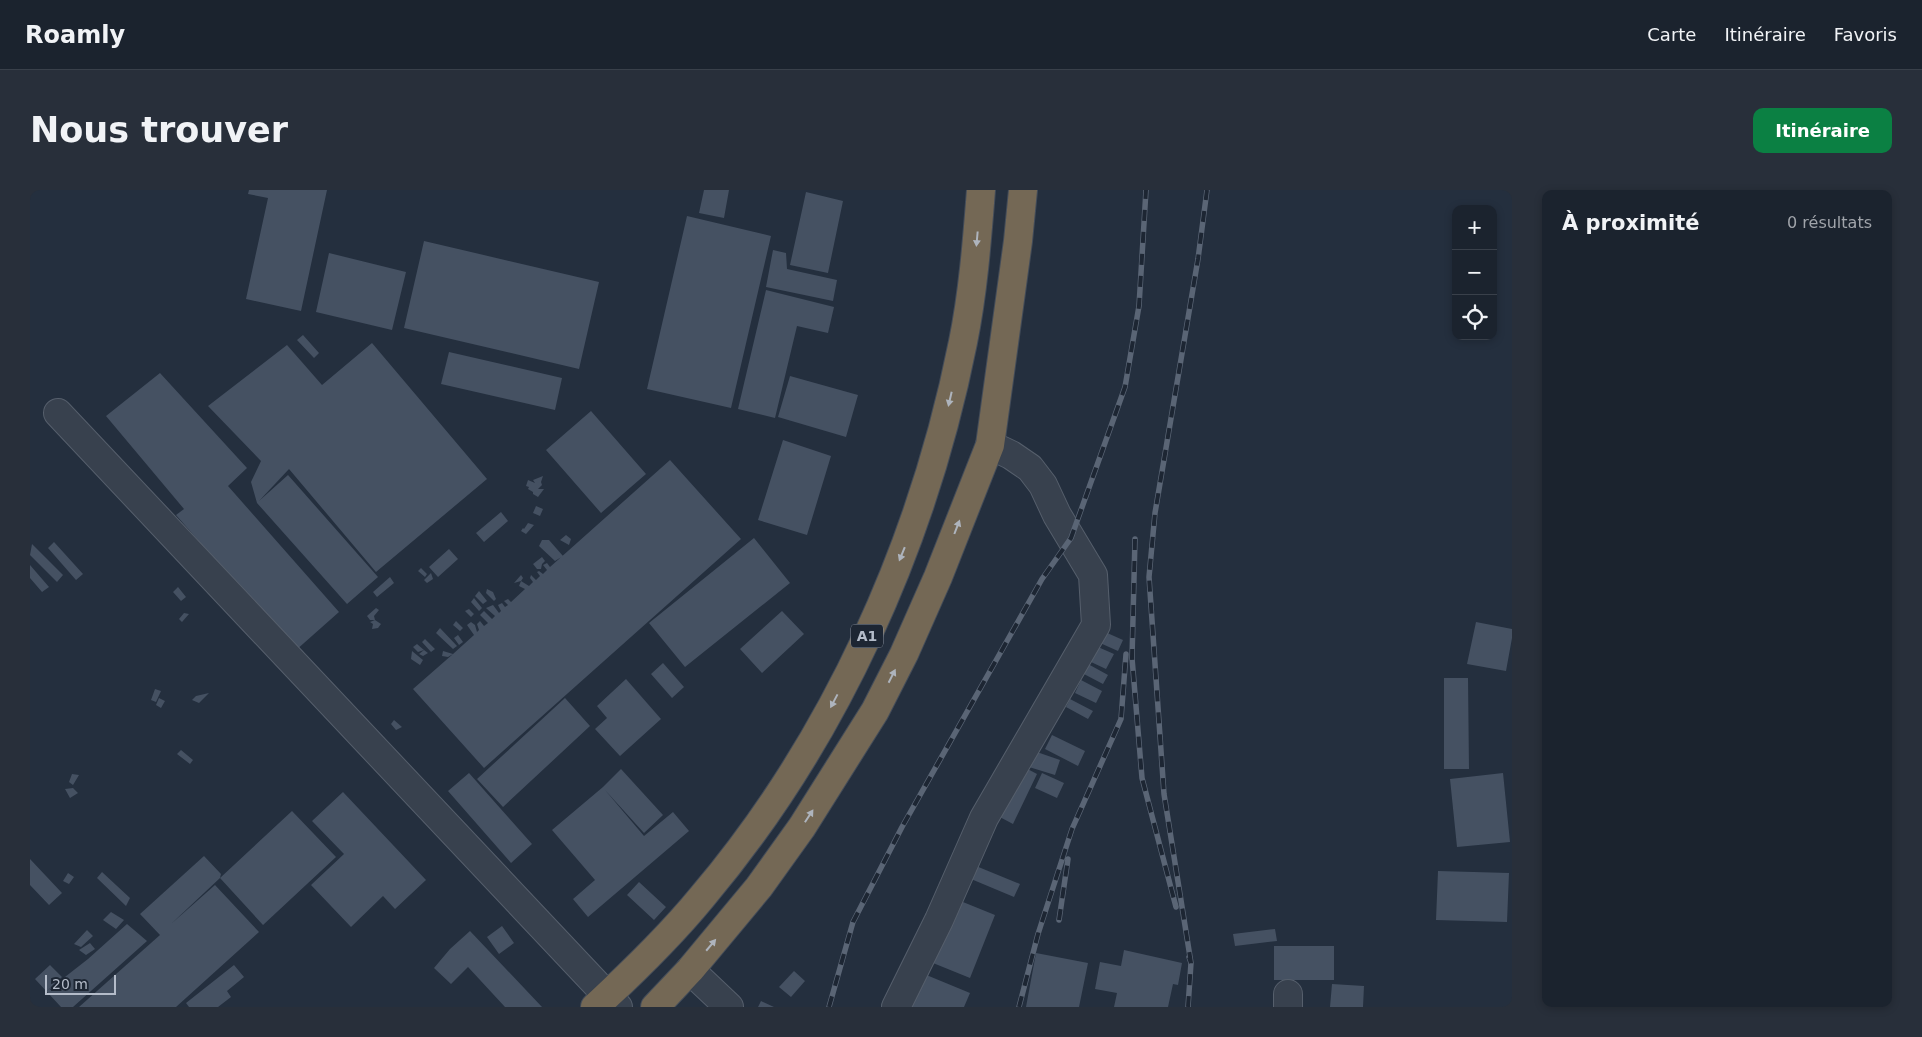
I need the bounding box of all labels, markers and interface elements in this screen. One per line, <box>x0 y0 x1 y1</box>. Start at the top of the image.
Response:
text: Roamly <box>25 21 125 49</box>
text: Carte <box>1647 24 1696 45</box>
text: Itinéraire <box>1724 24 1806 45</box>
text: Favoris <box>1834 24 1897 45</box>
button: Itinéraire <box>1753 108 1892 153</box>
text: Nous trouver <box>30 110 288 150</box>
map controls <box>1452 205 1497 340</box>
button: + <box>1452 205 1497 250</box>
text: À proximité <box>1562 211 1699 235</box>
text: 0 résultats <box>1787 213 1872 232</box>
one-way arrow <box>973 231 981 247</box>
button: − <box>1452 250 1497 295</box>
button: locate <box>1452 295 1497 340</box>
one-way arrow <box>946 391 954 406</box>
one-way arrow <box>954 520 961 535</box>
one-way arrow <box>897 547 905 561</box>
road number: A1 <box>851 624 883 648</box>
one-way arrow <box>888 669 896 683</box>
one-way arrow <box>830 694 838 708</box>
one-way arrow <box>804 809 814 822</box>
one-way arrow <box>705 939 716 952</box>
scale bar <box>45 972 116 995</box>
text: 20 m <box>52 976 88 992</box>

